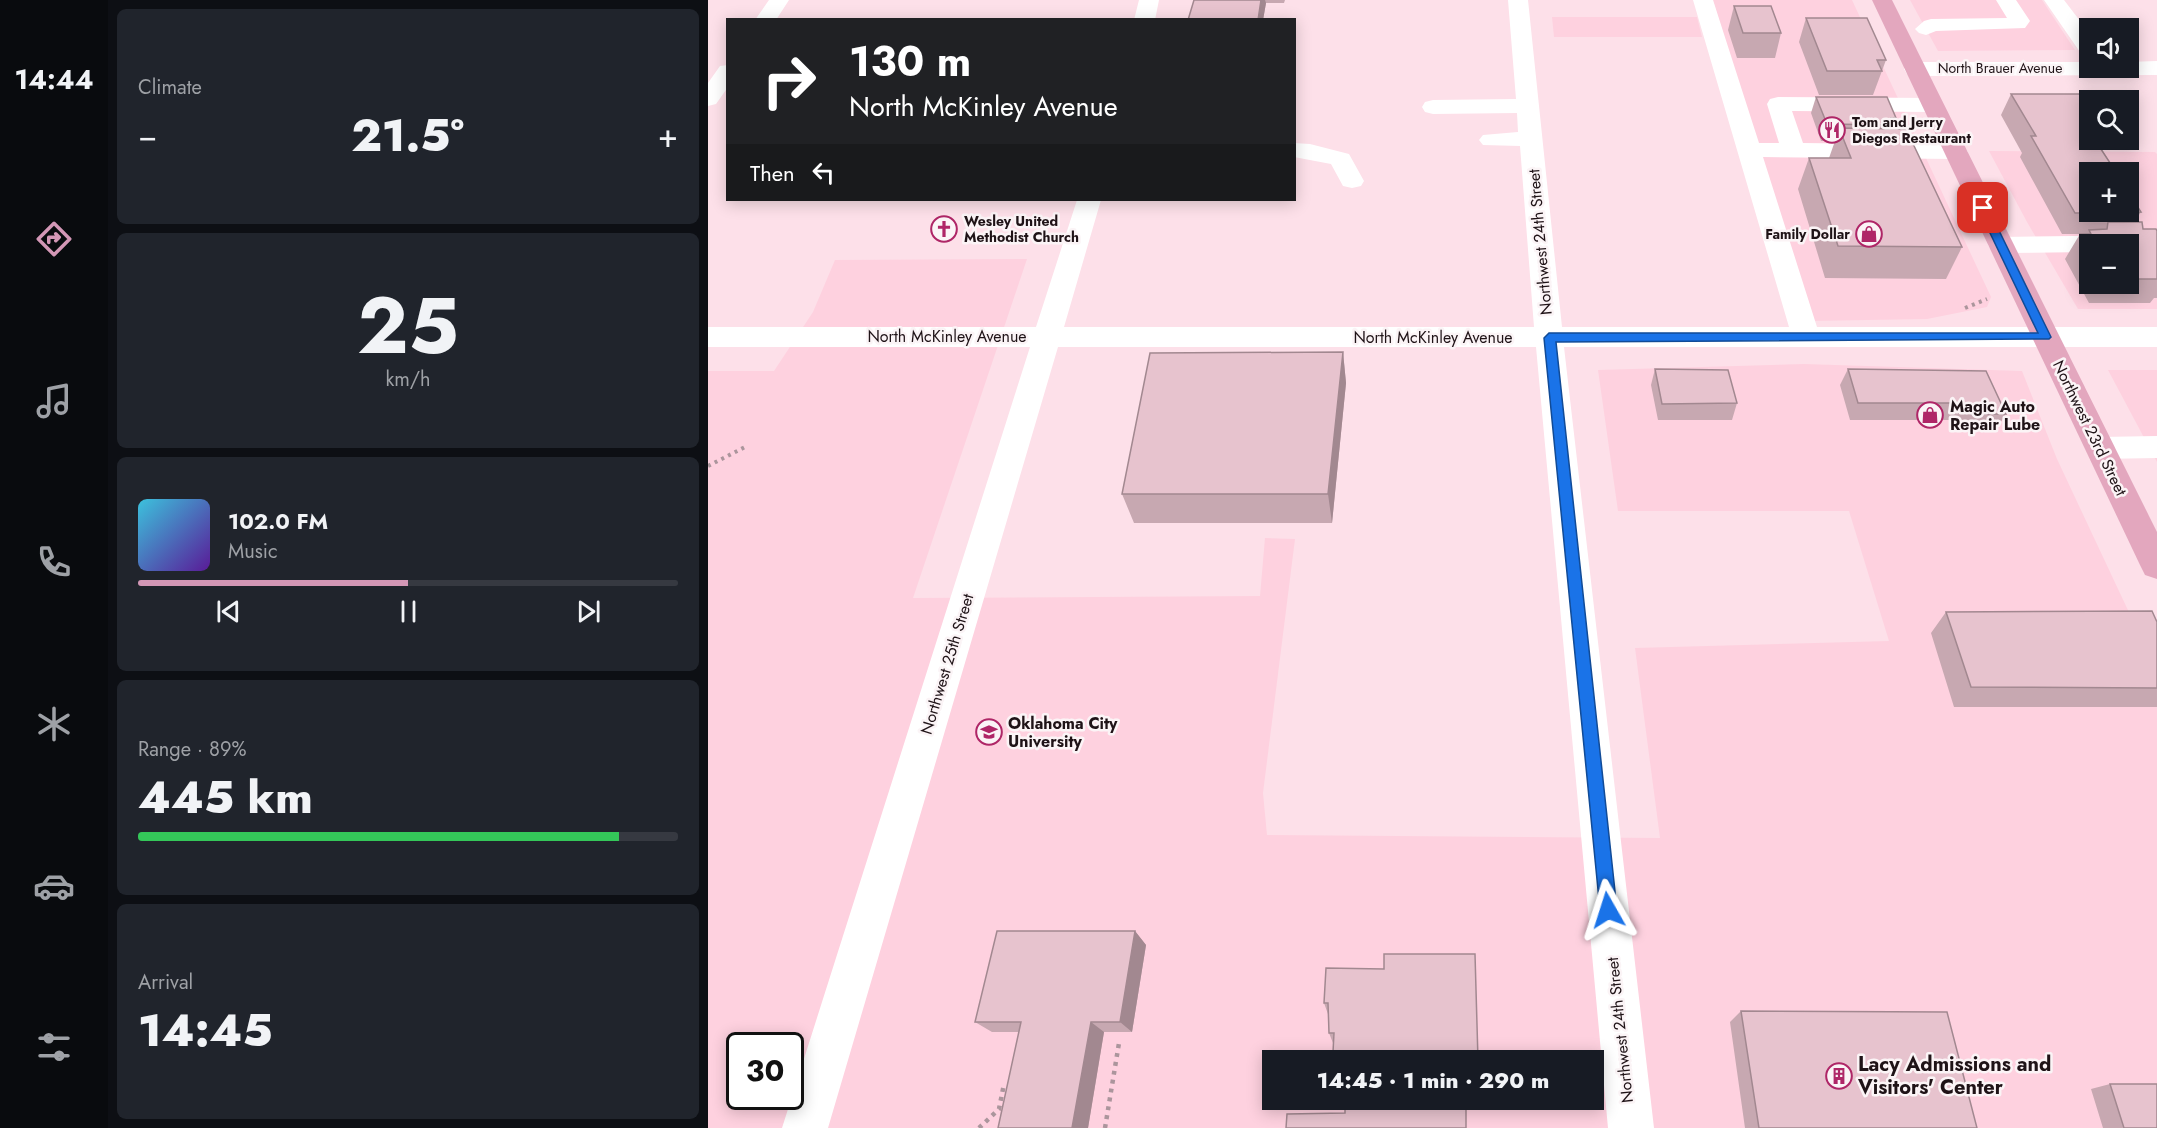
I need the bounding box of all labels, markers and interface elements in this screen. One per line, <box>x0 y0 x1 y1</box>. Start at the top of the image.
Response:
map controls <box>2079 18 2139 294</box>
button: sound <box>2079 18 2139 78</box>
text: 130 m <box>849 31 971 92</box>
icon: right <box>750 42 828 120</box>
street label: North Brauer Avenue <box>1938 58 2062 78</box>
text: 14:44 <box>15 60 93 99</box>
text: Climate <box>138 73 202 102</box>
text: North McKinley Avenue <box>849 87 1118 126</box>
button: search <box>2079 90 2139 150</box>
text: 21.5° <box>351 103 464 168</box>
text: − <box>138 112 157 159</box>
text: + <box>658 112 678 159</box>
place label: Tom and Jerry Diegos Restaurant <box>1852 112 1971 148</box>
restaurant icon: Tom and Jerry Diegos Restaurant <box>1817 115 1847 145</box>
icon: left <box>807 156 840 189</box>
text: Then <box>750 157 795 189</box>
button: + <box>2079 162 2139 222</box>
street label: Northwest 24th Street <box>1522 168 1558 316</box>
pin <box>1957 182 2008 233</box>
icon: arrive <box>1966 191 1999 224</box>
place label: Wesley United Methodist Church <box>964 211 1079 247</box>
church icon: Wesley United Methodist Church <box>929 214 959 244</box>
icon: directions <box>33 218 75 260</box>
shop icon: Family Dollar <box>1854 219 1884 249</box>
place label: Family Dollar <box>1765 224 1850 244</box>
button: − <box>2079 234 2139 294</box>
text: 25 <box>357 270 459 382</box>
street label: North McKinley Avenue <box>867 325 1027 348</box>
street label: North McKinley Avenue <box>1353 326 1513 349</box>
street label: Northwest 23rd Street <box>2047 356 2133 500</box>
text: km/h <box>385 365 431 394</box>
icon: music <box>33 380 75 422</box>
place label: Magic Auto Repair Lube <box>1950 395 2040 436</box>
shop icon: Magic Auto Repair Lube <box>1915 400 1945 430</box>
text: 102.0 FM <box>228 505 328 537</box>
text: Music <box>228 537 278 566</box>
icon: phone <box>33 541 75 583</box>
street label: Northwest 25th Street <box>915 591 979 737</box>
icon: previous <box>212 595 245 628</box>
icon: pause <box>392 595 425 628</box>
icon: next <box>572 595 605 628</box>
icon: climate <box>33 703 75 745</box>
place label: Oklahoma City University <box>1008 712 1118 753</box>
school or university icon: Oklahoma City University <box>974 717 1004 747</box>
text: Range · 89% <box>138 735 246 764</box>
text: 445 km <box>138 765 313 830</box>
icon: car <box>33 865 75 907</box>
position arrow <box>1576 878 1640 942</box>
street label: Northwest 24th Street <box>1601 956 1639 1104</box>
text: Arrival <box>138 968 193 997</box>
text: 14:45 <box>138 998 273 1063</box>
icon: filters <box>33 1026 75 1068</box>
speed limit sign: 30 <box>726 1032 804 1110</box>
place label: Lacy Admissions and Visitors' Center <box>1857 1050 2051 1102</box>
building icon: Lacy Admissions and Visitors' Center <box>1824 1061 1854 1091</box>
text: 14:45 · 1 min · 290 m <box>1317 1064 1549 1096</box>

